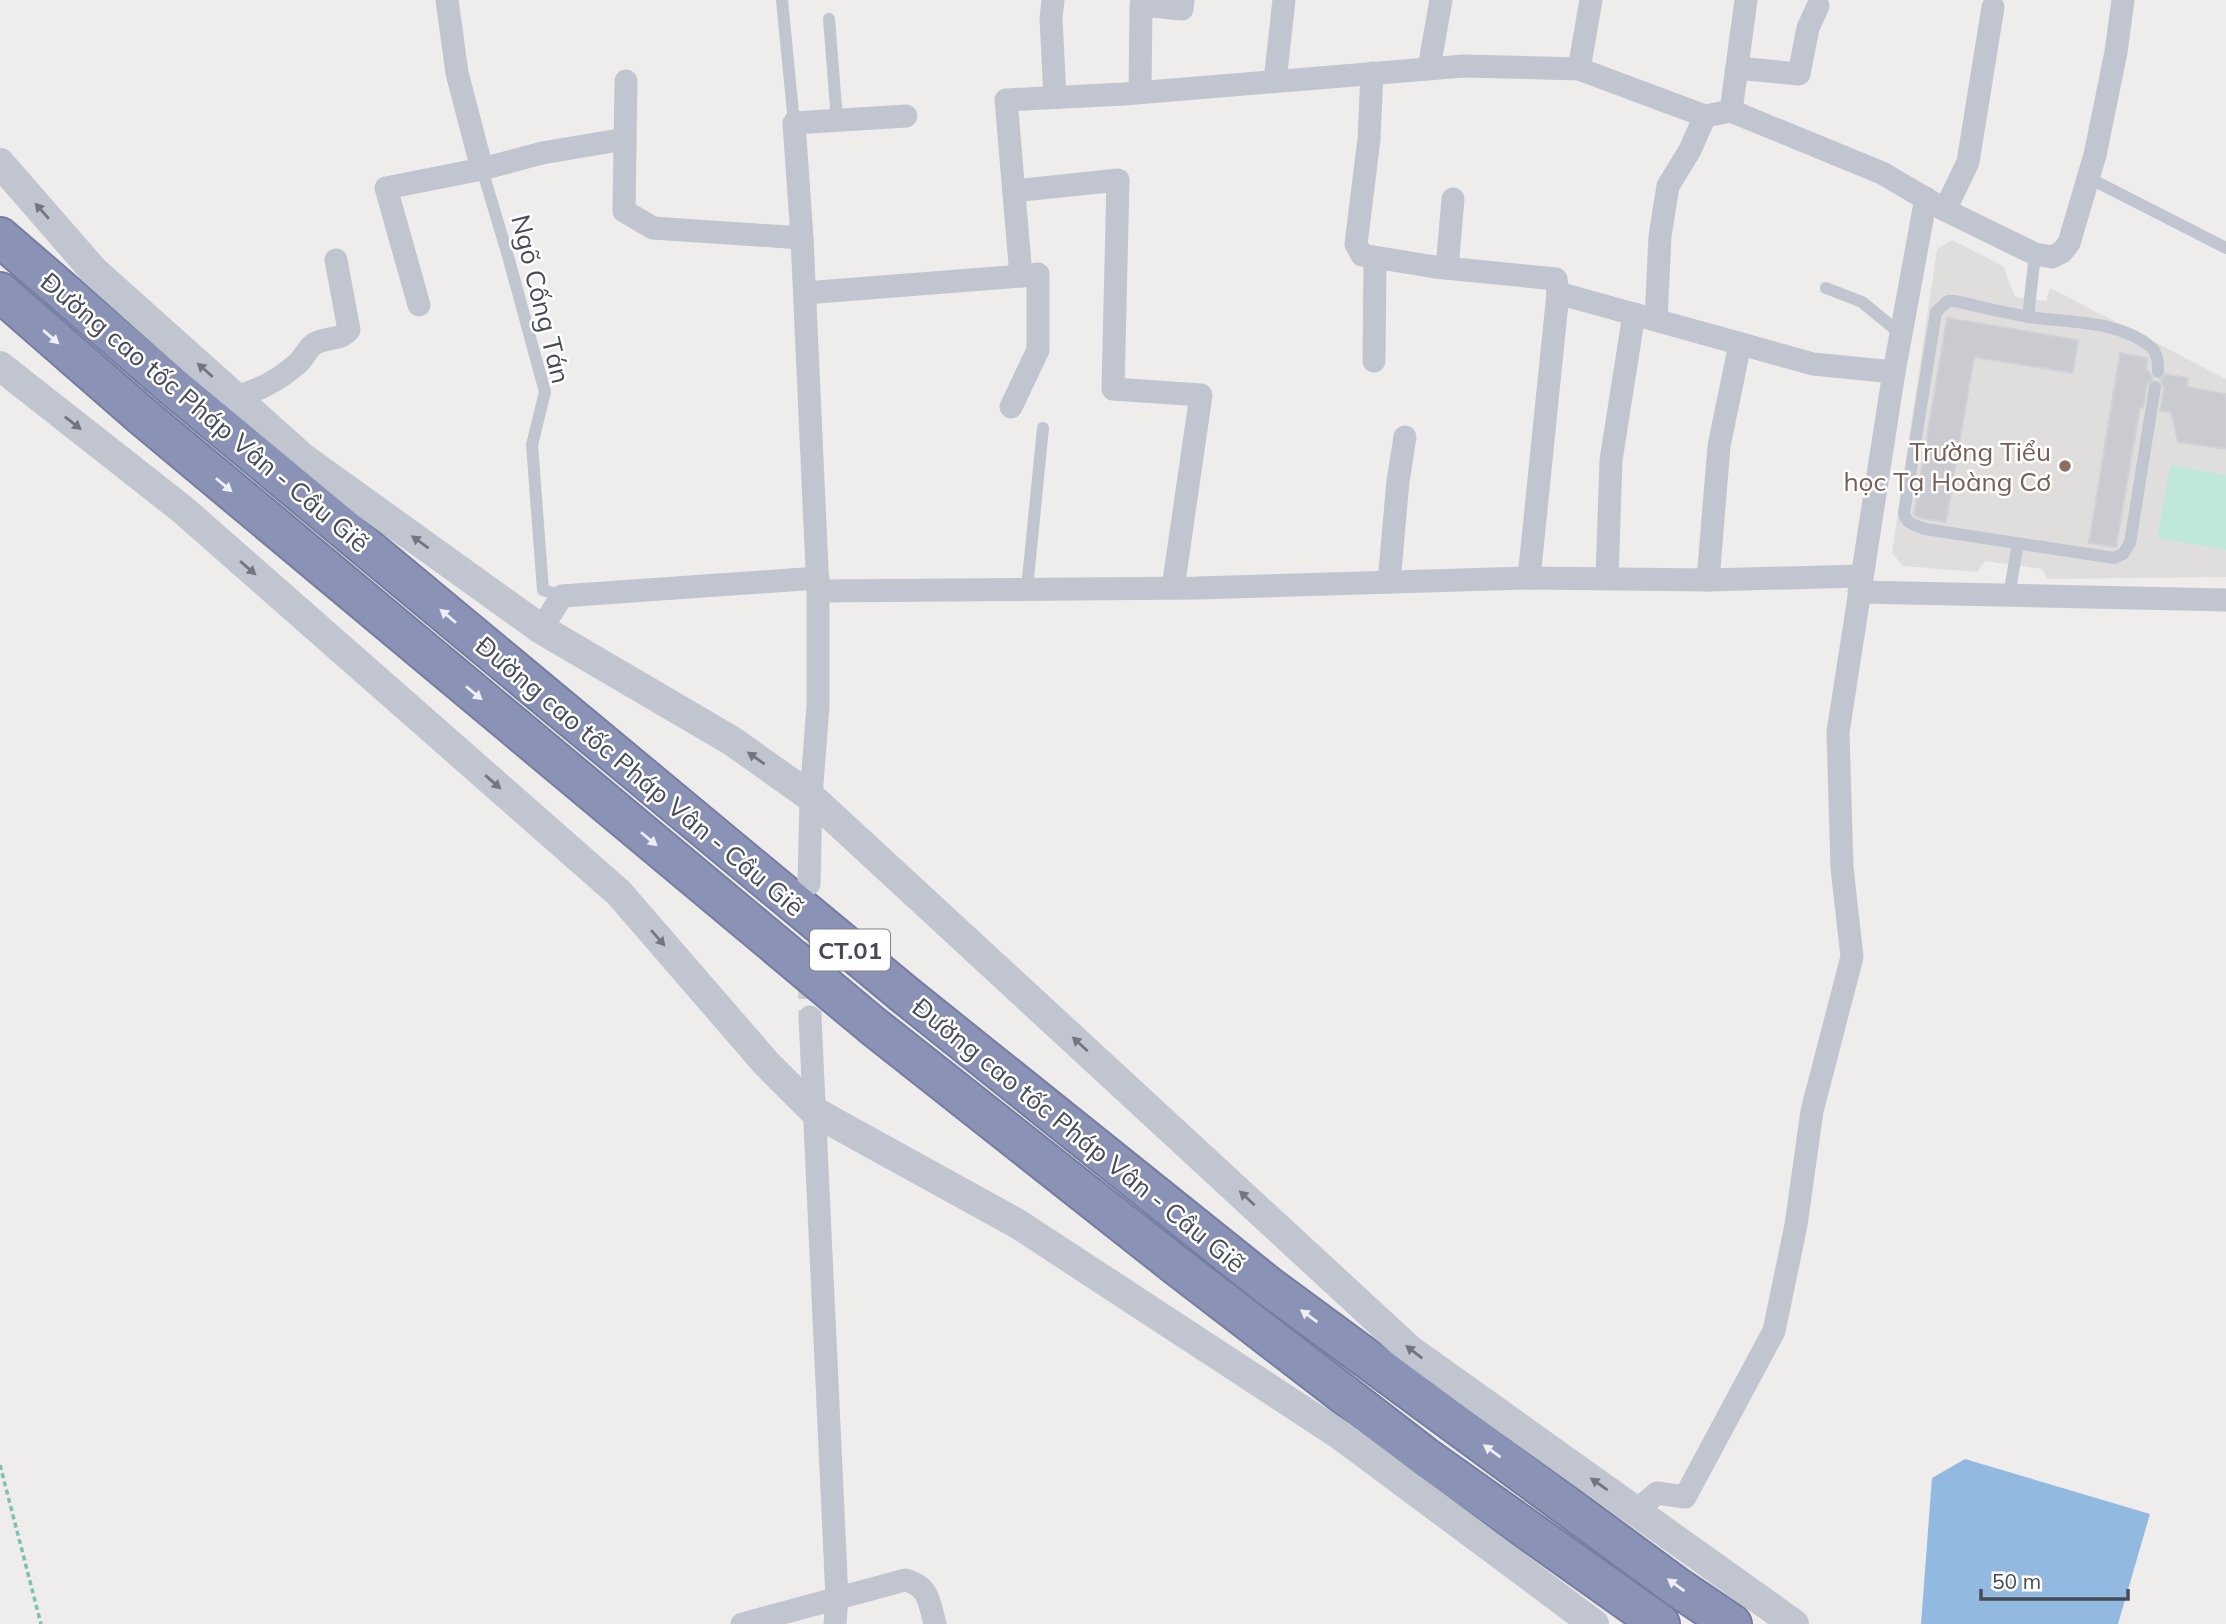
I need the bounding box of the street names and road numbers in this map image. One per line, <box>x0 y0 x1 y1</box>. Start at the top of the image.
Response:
street label: Ngõ Cống Tán <box>504 211 578 387</box>
street label: Đường cao tốc Pháp Vân - Cầu Giẽ <box>34 265 376 559</box>
street label: Đường cao tốc Pháp Vân - Cầu Giẽ <box>469 629 811 923</box>
road number: CT.01 <box>810 930 890 970</box>
street label: Đường cao tốc Pháp Vân - Cầu Giẽ <box>906 990 1252 1280</box>

